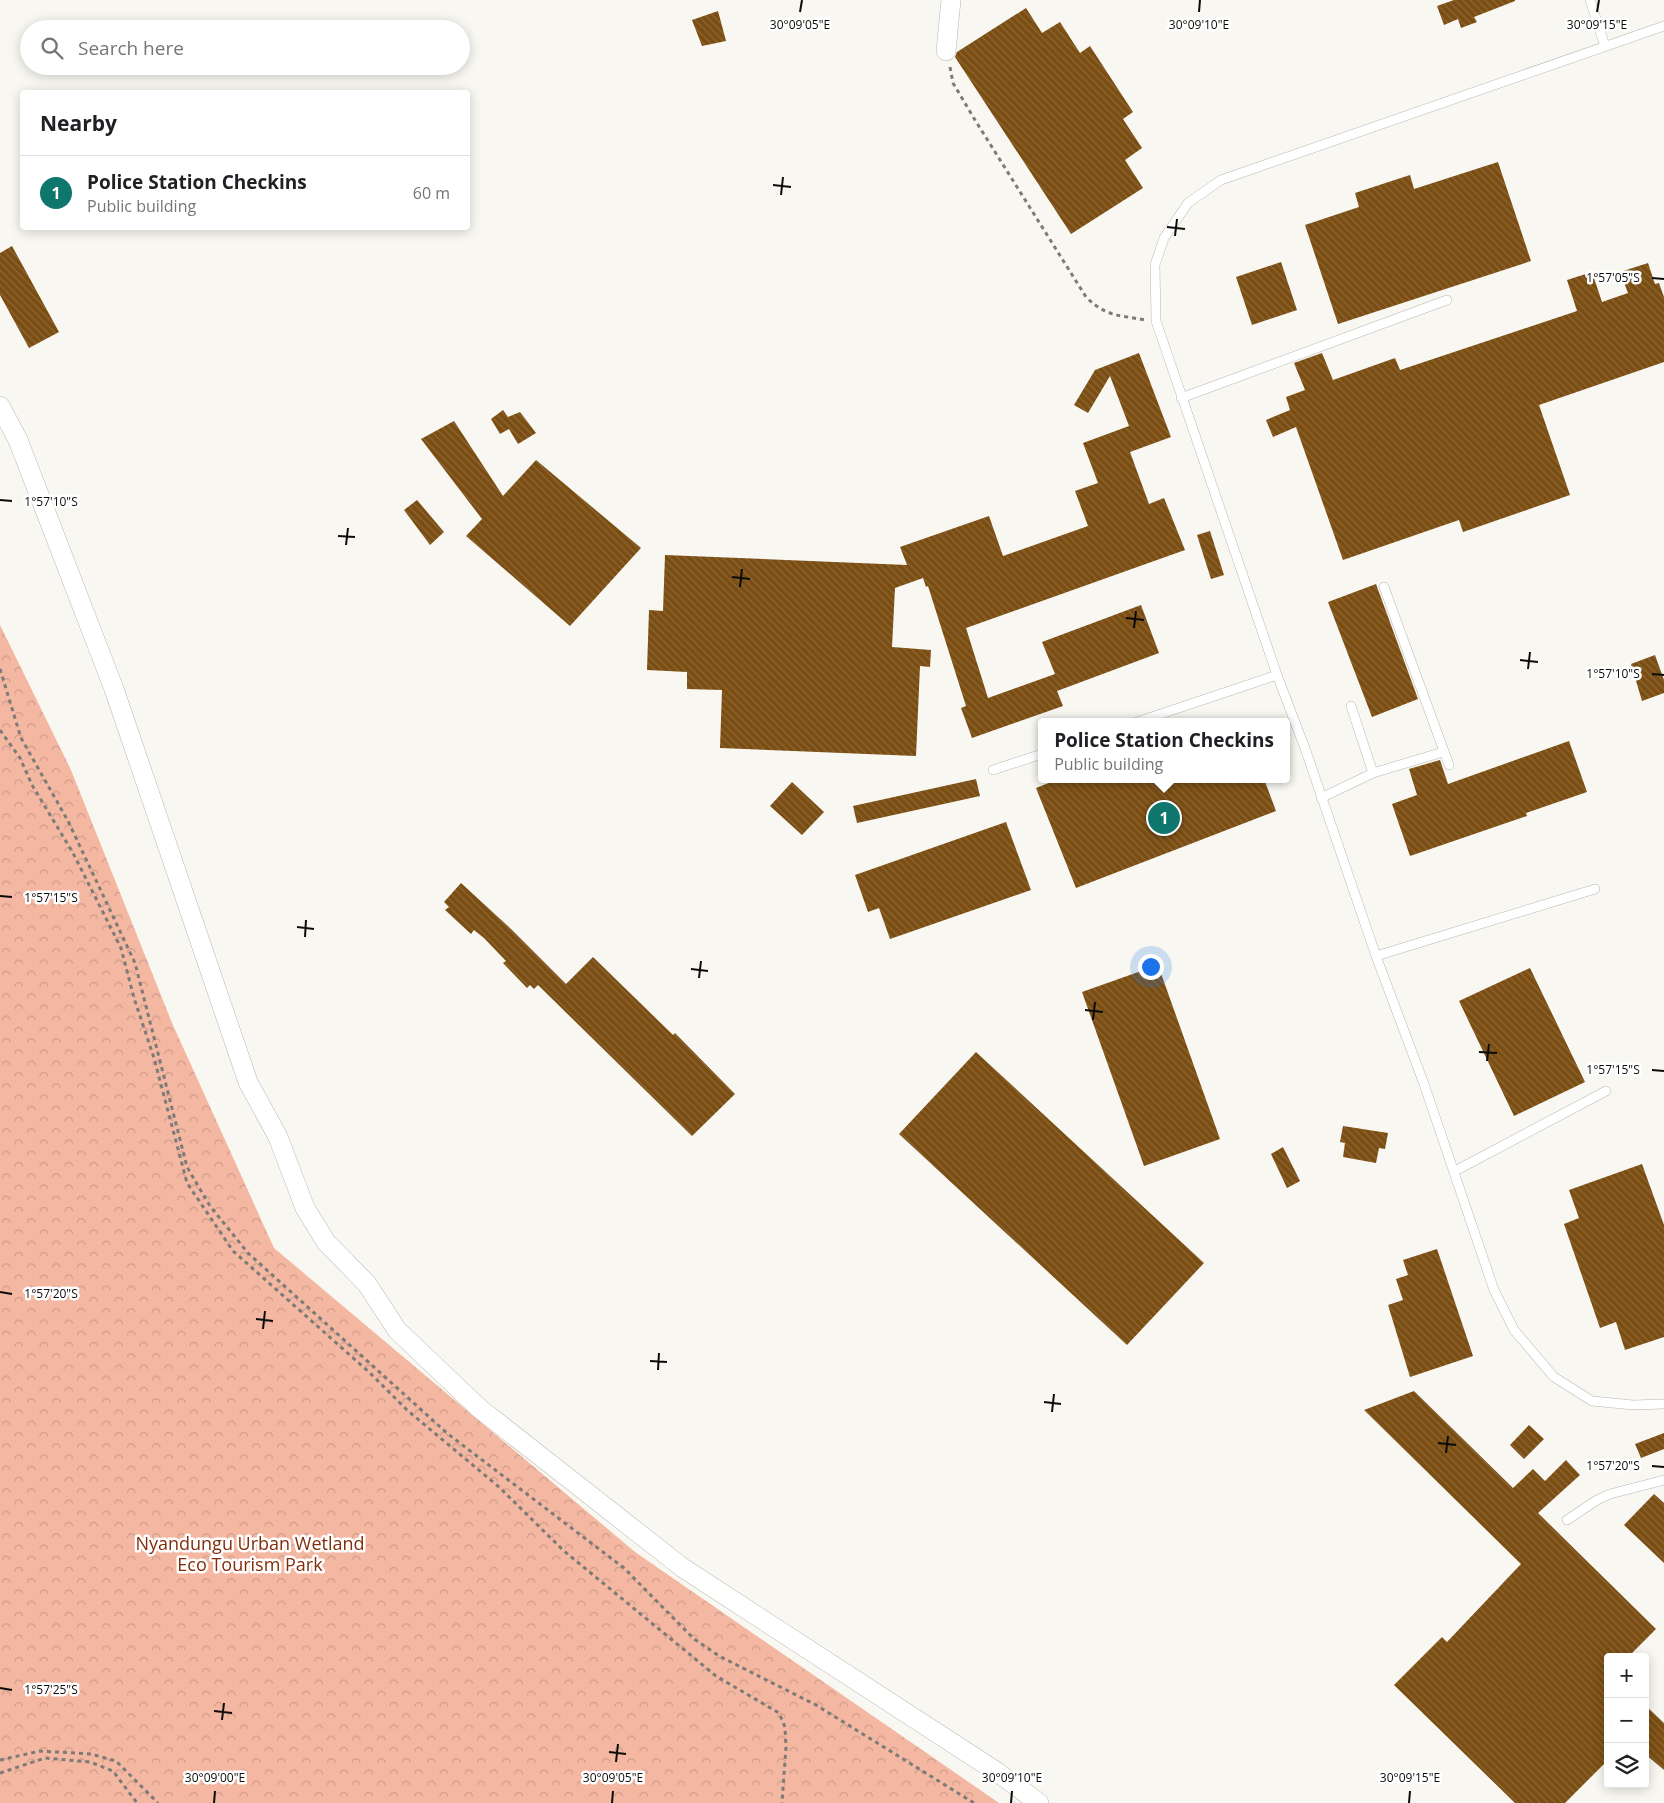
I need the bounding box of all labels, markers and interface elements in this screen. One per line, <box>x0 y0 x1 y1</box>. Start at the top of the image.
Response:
text: 30°09'05"E <box>770 16 830 33</box>
text: 30°09'10"E <box>1169 16 1229 33</box>
text: 30°09'15"E <box>1567 16 1627 33</box>
search box <box>20 20 470 75</box>
icon: search <box>38 34 66 62</box>
text: Search here <box>78 35 184 61</box>
text: Nearby <box>40 109 117 137</box>
text: Police Station Checkins <box>87 169 307 195</box>
text: 1 <box>51 182 61 204</box>
text: 60 m <box>413 182 450 204</box>
text: Public building <box>87 195 196 217</box>
text: 1°57'05"S <box>1586 269 1640 286</box>
text: 1°57'10"S <box>24 493 78 510</box>
text: 1°57'10"S <box>1586 665 1640 682</box>
popup <box>1038 718 1290 783</box>
text: Police Station Checkins <box>1054 727 1274 753</box>
text: Public building <box>1054 753 1163 775</box>
pin: 1 <box>1148 799 1180 837</box>
text: 1°57'15"S <box>24 889 78 906</box>
your location <box>1138 954 1164 980</box>
text: 1°57'15"S <box>1586 1061 1640 1078</box>
text: 1°57'20"S <box>24 1285 78 1302</box>
text: 1°57'20"S <box>1586 1457 1640 1474</box>
park label: Nyandungu Urban Wetland Eco Tourism Park <box>135 1531 365 1576</box>
map controls <box>1604 1653 1649 1788</box>
button: + <box>1604 1653 1649 1698</box>
text: 1°57'25"S <box>24 1681 78 1698</box>
button: − <box>1604 1698 1649 1743</box>
button: layers <box>1604 1743 1649 1788</box>
text: 30°09'00"E <box>185 1769 245 1786</box>
text: 30°09'05"E <box>583 1769 643 1786</box>
text: 30°09'10"E <box>982 1769 1042 1786</box>
text: 30°09'15"E <box>1380 1769 1440 1786</box>

